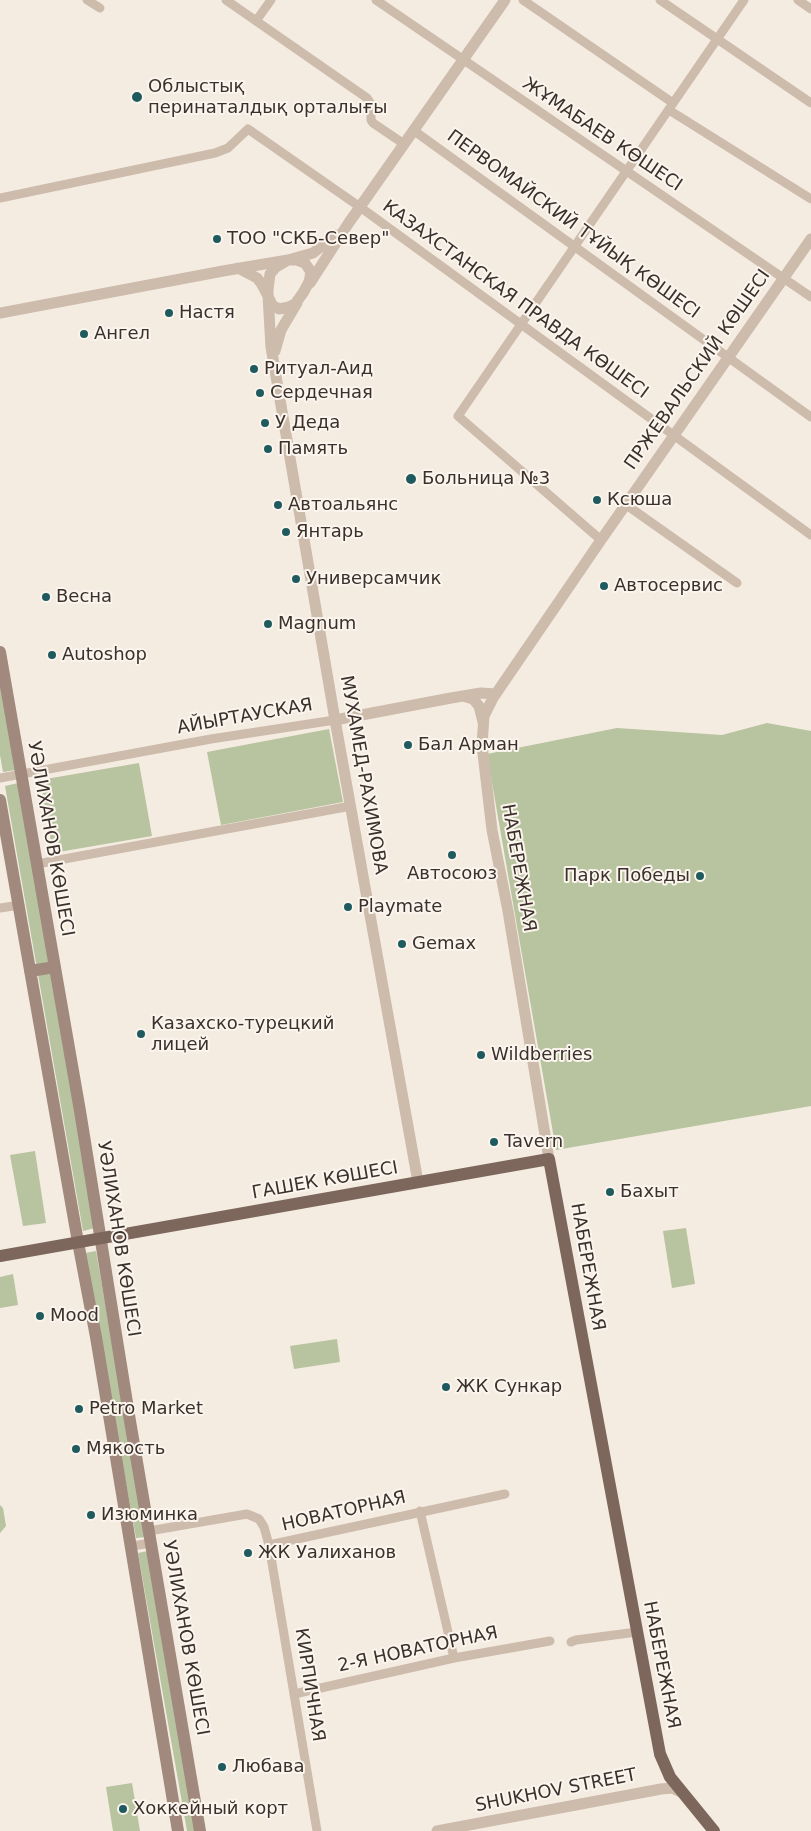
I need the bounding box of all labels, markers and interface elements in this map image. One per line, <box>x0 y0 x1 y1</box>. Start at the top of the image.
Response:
street label: ЖҰМАБАЕВ КӨШЕСІ <box>518 74 686 196</box>
place label: Облыстық перинаталдық орталығы <box>148 76 388 118</box>
marker: Облыстық перинаталдық орталығы <box>130 90 144 104</box>
street label: ПЕРВОМАЙСКИЙ ТҰЙЫҚ КӨШЕСІ <box>443 126 703 324</box>
street label: КАЗАХСТАНСКАЯ ПРАВДА КӨШЕСІ <box>378 196 652 404</box>
place label: ТОО "СКБ-Север" <box>227 228 390 250</box>
marker: ТОО "СКБ-Север" <box>211 233 223 245</box>
street label: ПРЖЕВАЛЬСКИЙ КӨШЕСІ <box>621 266 775 474</box>
place label: Настя <box>179 302 235 324</box>
marker: Настя <box>163 307 175 319</box>
place label: Ангел <box>94 323 150 345</box>
marker: Ангел <box>78 328 90 340</box>
place label: Ритуал-Аид <box>264 358 373 380</box>
marker: Ритуал-Аид <box>248 363 260 375</box>
place label: Сердечная <box>270 382 373 404</box>
marker: Сердечная <box>254 387 266 399</box>
place label: У Деда <box>275 412 340 434</box>
marker: У Деда <box>259 417 271 429</box>
place label: Память <box>278 438 348 460</box>
marker: Память <box>262 443 274 455</box>
place label: Больница №3 <box>422 468 550 490</box>
marker: Больница №3 <box>404 472 418 486</box>
place label: Ксюша <box>607 489 672 511</box>
place label: Автоальянс <box>288 494 398 516</box>
marker: Ксюша <box>591 494 603 506</box>
marker: Автоальянс <box>272 499 284 511</box>
place label: Янтарь <box>296 521 364 543</box>
marker: Янтарь <box>280 526 292 538</box>
place label: Универсамчик <box>306 568 441 590</box>
marker: Универсамчик <box>290 573 302 585</box>
place label: Автосервис <box>614 575 723 597</box>
marker: Автосервис <box>598 580 610 592</box>
place label: Весна <box>56 586 112 608</box>
marker: Весна <box>40 591 52 603</box>
place label: Magnum <box>278 613 356 635</box>
marker: Magnum <box>262 618 274 630</box>
place label: Autoshop <box>62 644 147 666</box>
marker: Autoshop <box>46 649 58 661</box>
street label: МУХАМЕД-РАХИМОВА <box>335 674 391 876</box>
street label: АЙЫРТАУСКАЯ <box>176 694 314 740</box>
place label: Бал Арман <box>418 734 519 756</box>
marker: Бал Арман <box>402 739 414 751</box>
street label: УӘЛИХАНОВ КӨШЕСІ <box>22 740 78 938</box>
street label: НАБЕРЕЖНАЯ <box>496 802 540 934</box>
marker: Автосоюз <box>446 849 458 861</box>
place label: Автосоюз <box>407 863 497 885</box>
place label: Парк Победы <box>564 865 690 887</box>
marker: Парк Победы <box>694 870 706 882</box>
place label: Playmate <box>358 896 442 918</box>
marker: Playmate <box>342 901 354 913</box>
place label: Gemax <box>412 933 476 955</box>
marker: Gemax <box>396 938 408 950</box>
place label: Казахско-турецкий лицей <box>151 1013 334 1056</box>
marker: Казахско-турецкий лицей <box>135 1028 147 1040</box>
place label: Wildberries <box>491 1044 592 1066</box>
marker: Wildberries <box>475 1049 487 1061</box>
place label: Tavern <box>504 1131 563 1153</box>
marker: Tavern <box>488 1136 500 1148</box>
street label: УӘЛИХАНОВ КӨШЕСІ <box>92 1140 144 1338</box>
street label: ГАШЕК КӨШЕСІ <box>250 1158 400 1204</box>
place label: Бахыт <box>620 1181 679 1203</box>
marker: Бахыт <box>604 1186 616 1198</box>
street label: НАБЕРЕЖНАЯ <box>565 1201 609 1333</box>
place label: Mood <box>50 1305 99 1327</box>
marker: Mood <box>34 1310 46 1322</box>
place label: ЖК Сункар <box>456 1376 562 1398</box>
marker: ЖК Сункар <box>440 1381 452 1393</box>
place label: Petro Market <box>89 1398 203 1420</box>
marker: Petro Market <box>73 1403 85 1415</box>
place label: Мякость <box>86 1438 165 1460</box>
marker: Мякость <box>70 1443 82 1455</box>
street label: НОВАТОРНАЯ <box>280 1487 408 1537</box>
place label: Изюминка <box>101 1504 198 1526</box>
marker: Изюминка <box>85 1509 97 1521</box>
street label: УӘЛИХАНОВ КӨШЕСІ <box>157 1539 213 1737</box>
place label: ЖК Уалиханов <box>258 1542 396 1564</box>
marker: ЖК Уалиханов <box>242 1547 254 1559</box>
street label: НАБЕРЕЖНАЯ <box>638 1599 684 1731</box>
street label: 2-Я НОВАТОРНАЯ <box>336 1623 500 1677</box>
street label: КИРПИЧНАЯ <box>289 1627 329 1743</box>
place label: Любава <box>232 1756 304 1778</box>
marker: Любава <box>216 1761 228 1773</box>
street label: SHUKHOV STREET <box>473 1765 639 1817</box>
place label: Хоккейный корт <box>133 1798 288 1820</box>
marker: Хоккейный корт <box>117 1803 129 1815</box>

